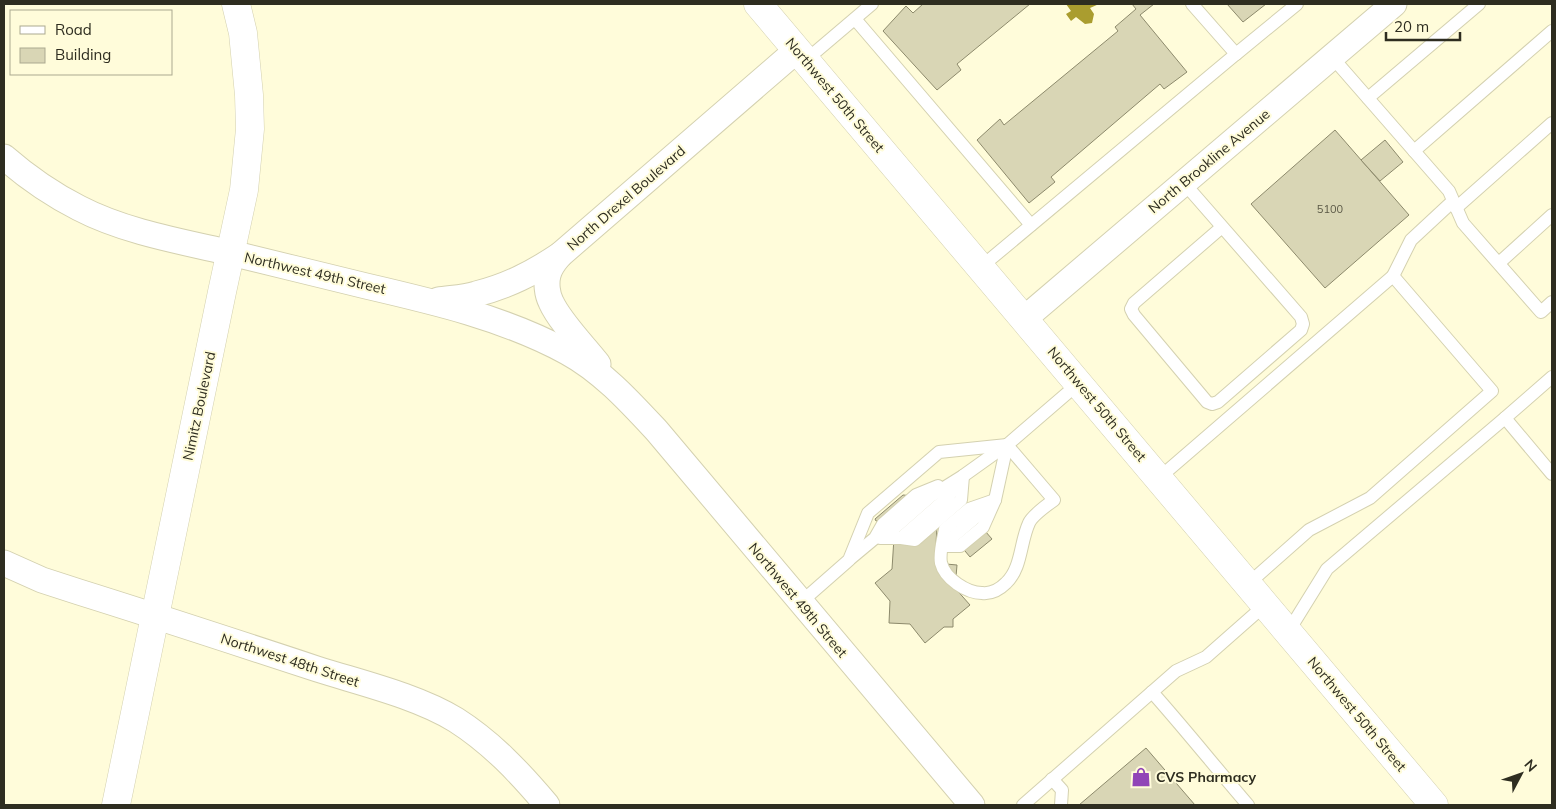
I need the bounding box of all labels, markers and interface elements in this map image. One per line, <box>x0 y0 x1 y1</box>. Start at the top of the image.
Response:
legend <box>10 10 172 75</box>
scale bar <box>1386 10 1460 42</box>
text: 20 m <box>1394 17 1429 36</box>
text: Road <box>55 20 92 39</box>
street label: Northwest 50th Street <box>782 34 888 156</box>
text: Building <box>55 45 111 64</box>
street label: North Brookline Avenue <box>1145 105 1273 217</box>
street label: North Drexel Boulevard <box>563 142 689 254</box>
house number: 5100 <box>1317 202 1344 216</box>
street label: Northwest 49th Street <box>243 248 387 298</box>
street label: Northwest 50th Street <box>1044 343 1150 465</box>
street label: Nimitz Boulevard <box>179 350 219 462</box>
street label: Northwest 49th Street <box>745 539 851 661</box>
street label: Northwest 48th Street <box>219 629 361 691</box>
street label: Northwest 50th Street <box>1304 653 1410 775</box>
north arrow <box>1496 749 1546 799</box>
text: N <box>1521 756 1541 775</box>
shop icon: CVS Pharmacy <box>1130 766 1152 788</box>
place label: CVS Pharmacy <box>1156 768 1256 786</box>

